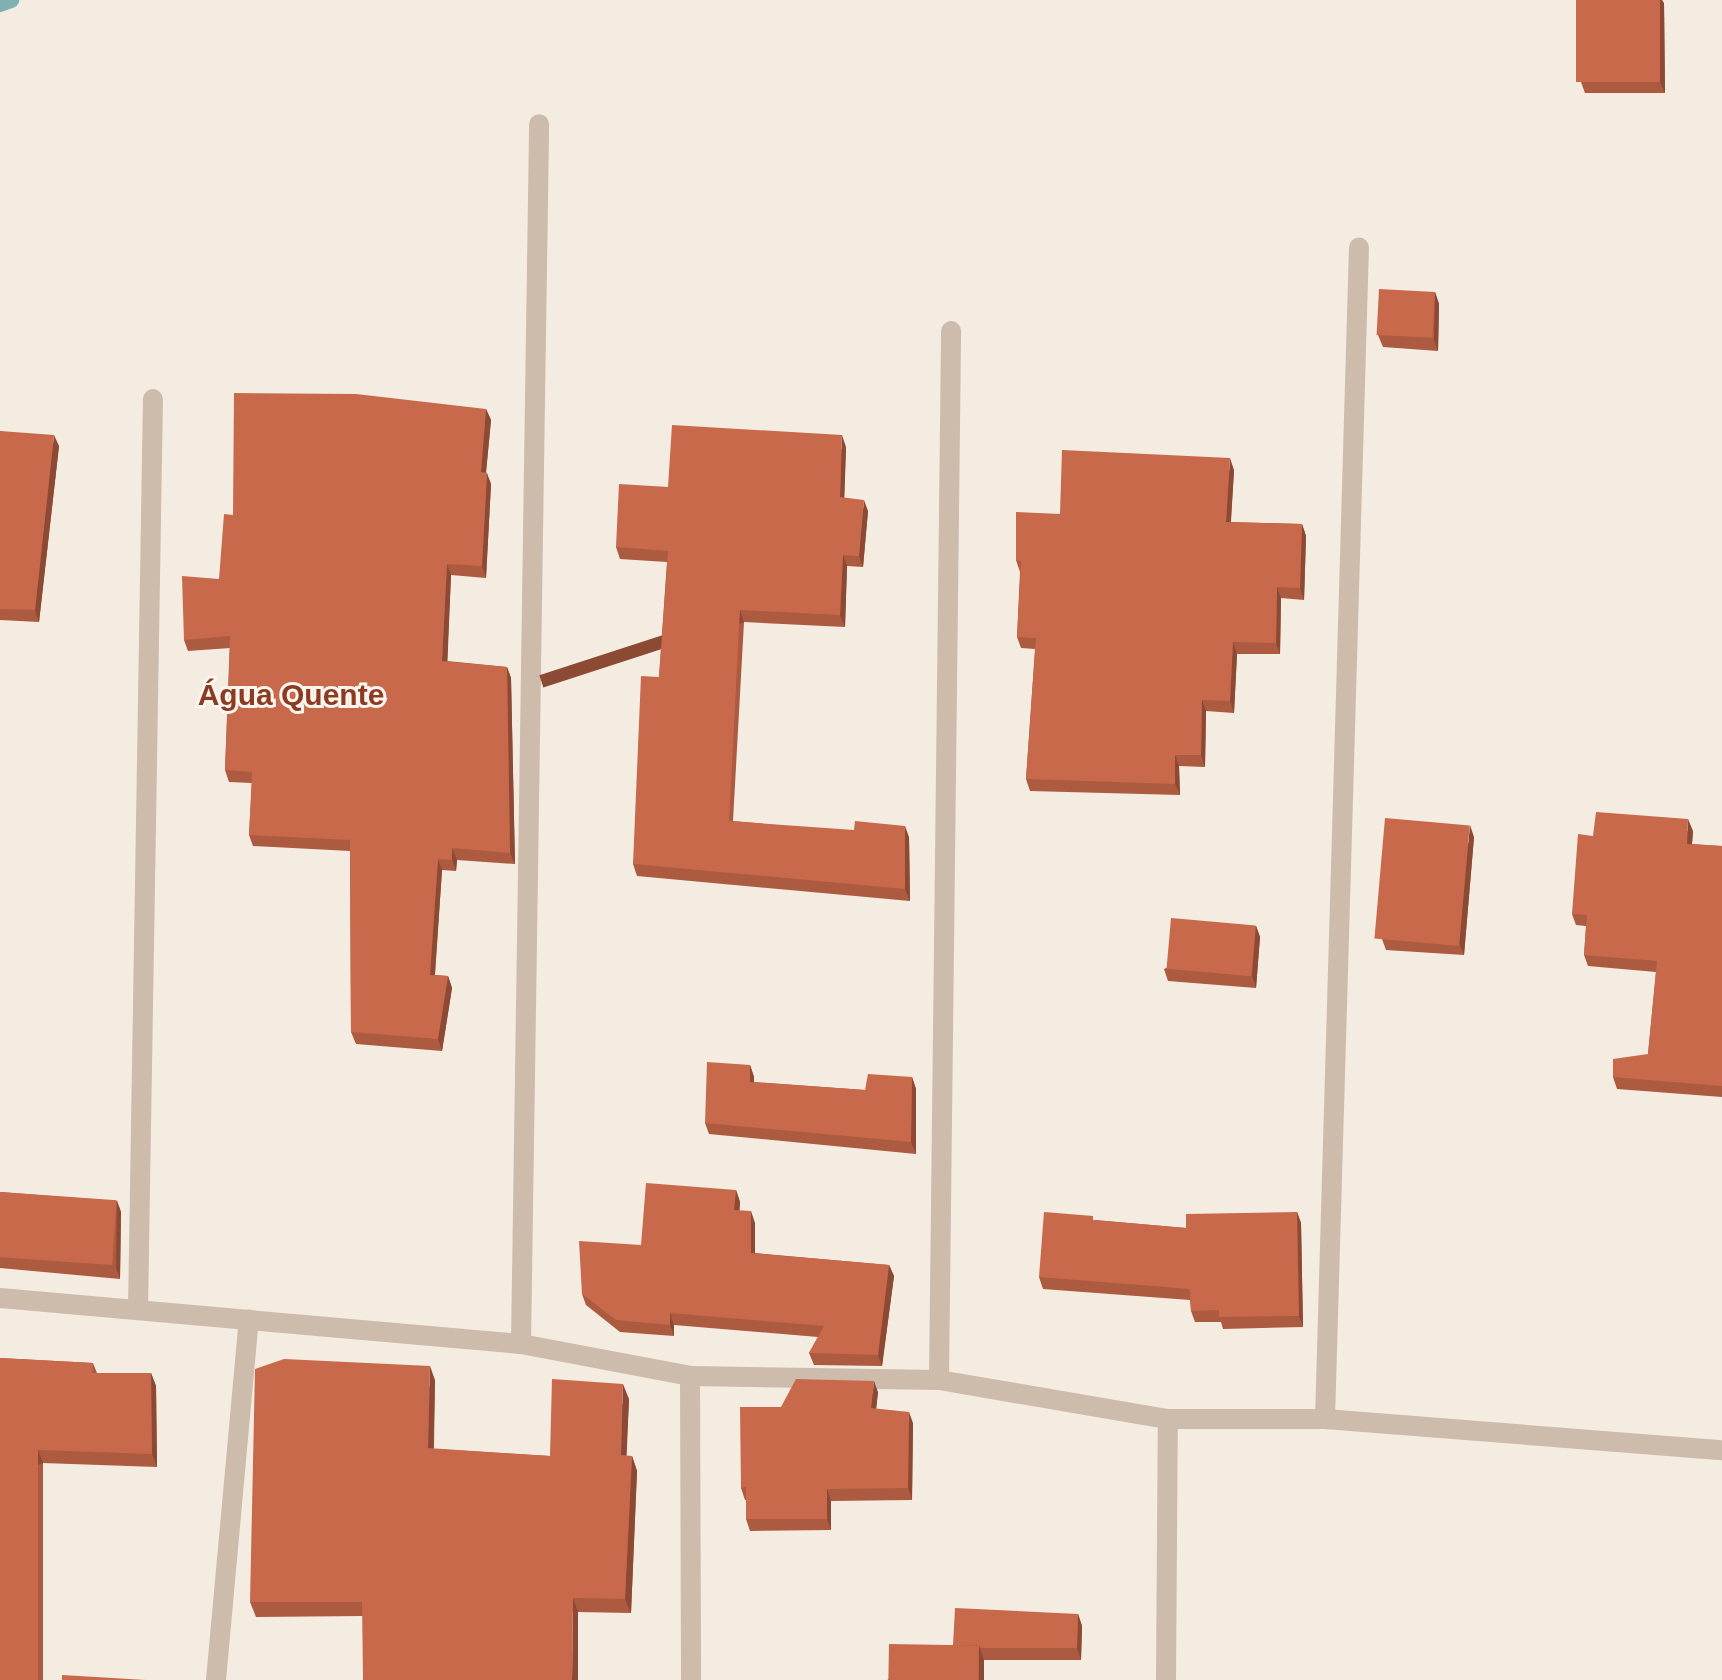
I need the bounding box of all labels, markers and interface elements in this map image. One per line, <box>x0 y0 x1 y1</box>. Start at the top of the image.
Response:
district label: Água Quente <box>198 677 384 713</box>

